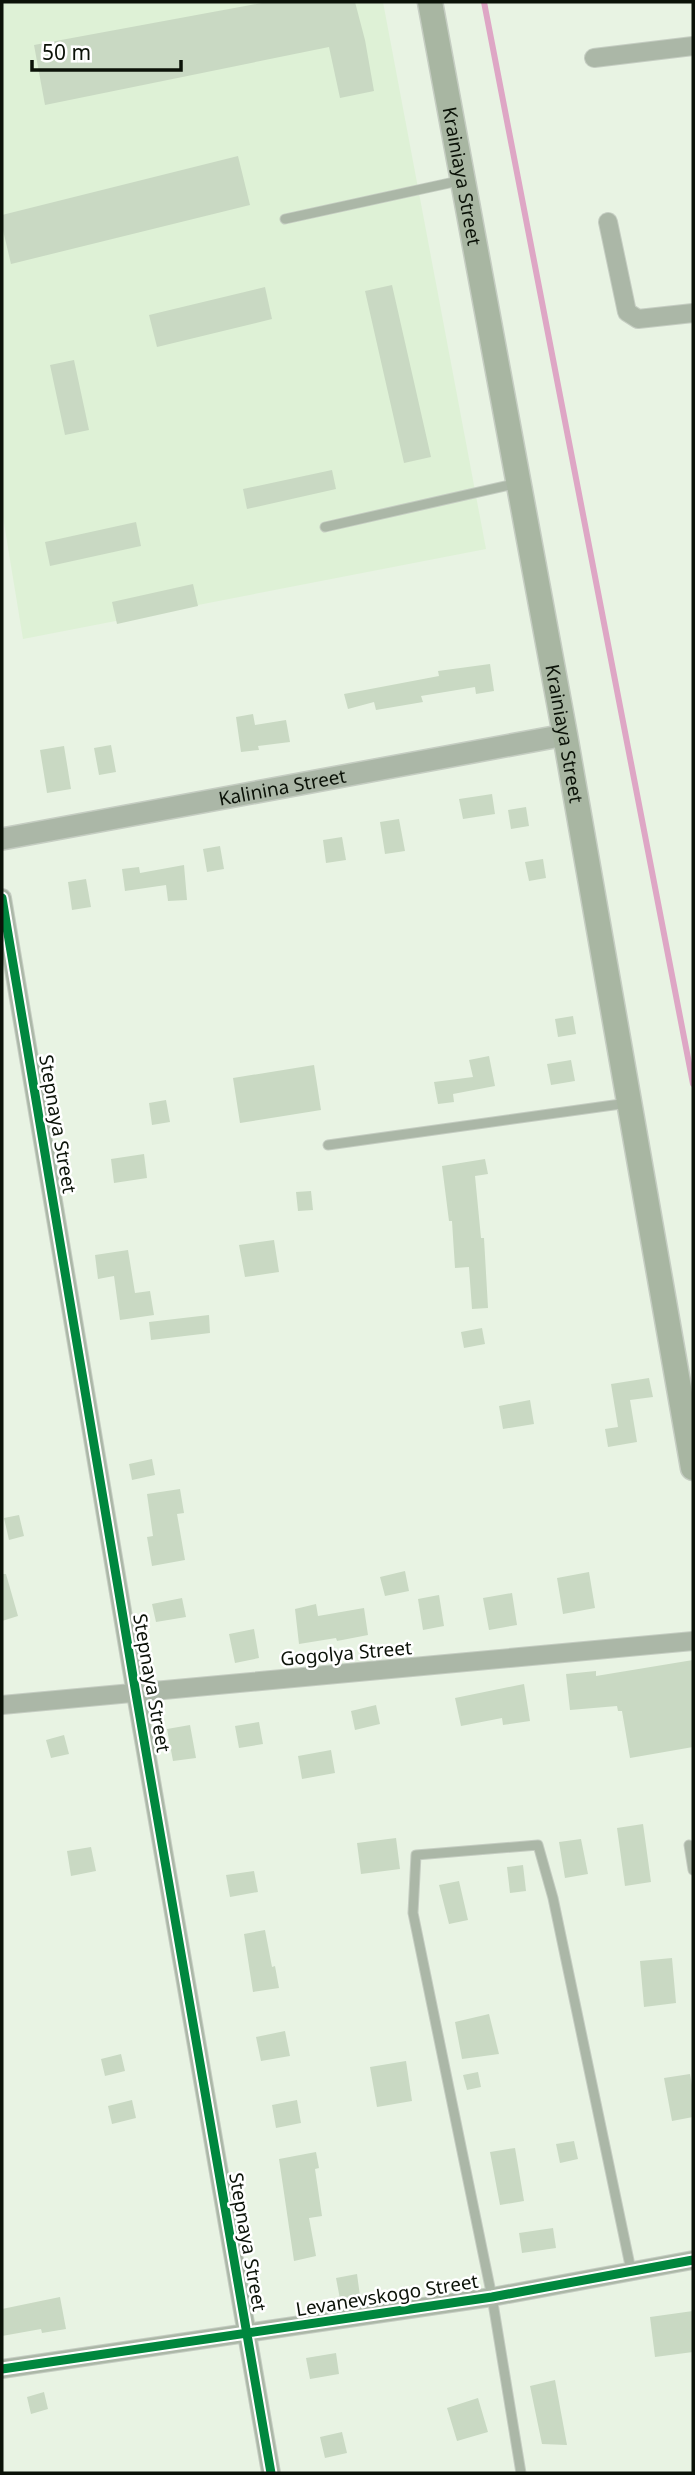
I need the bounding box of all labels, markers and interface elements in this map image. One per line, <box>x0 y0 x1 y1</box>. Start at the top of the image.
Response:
scale bar <box>32 28 180 72</box>
text: 50 m <box>42 38 91 66</box>
street label: Krainiaya Street <box>437 105 488 248</box>
street label: Krainiaya Street <box>539 662 590 805</box>
street label: Kalinina Street <box>216 763 348 812</box>
street label: Stepnaya Street <box>33 1053 83 1196</box>
street label: Stepnaya Street <box>127 1612 177 1755</box>
street label: Gogolya Street <box>279 1634 413 1672</box>
street label: Stepnaya Street <box>223 2171 273 2314</box>
street label: Levanevskogo Street <box>294 2268 480 2322</box>

